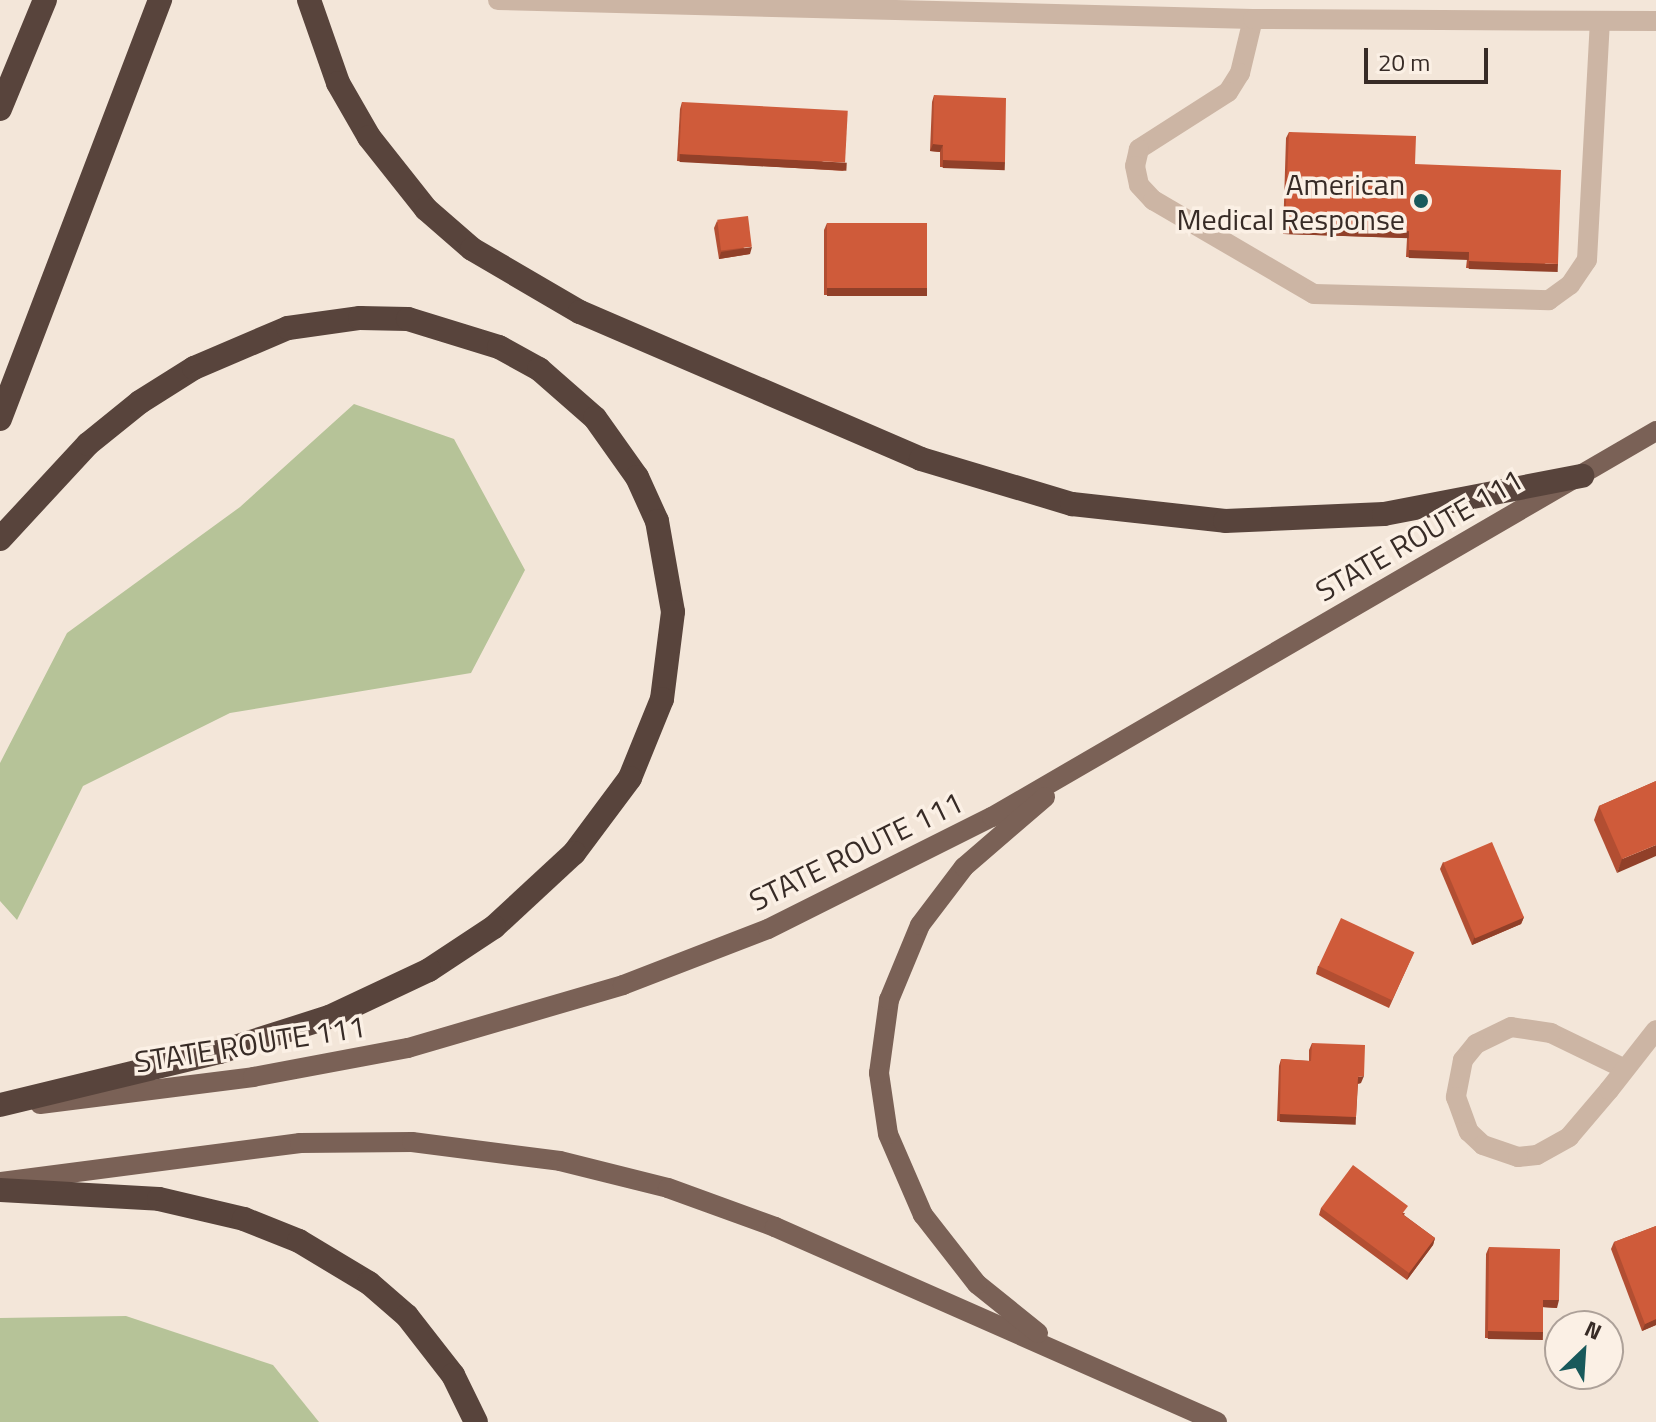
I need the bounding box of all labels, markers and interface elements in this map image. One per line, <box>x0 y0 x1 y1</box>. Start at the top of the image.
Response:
scale bar <box>1368 32 1492 82</box>
text: 20 m <box>1378 44 1430 80</box>
place label: American Medical Response <box>1177 166 1405 236</box>
marker: American Medical Response <box>1412 192 1430 210</box>
street label: STATE ROUTE 111 <box>1309 461 1529 609</box>
street label: STATE ROUTE 111 <box>743 784 969 918</box>
street label: STATE ROUTE 111 <box>132 1008 368 1080</box>
north arrow <box>1544 1310 1624 1390</box>
text: N <box>1579 1311 1607 1349</box>

